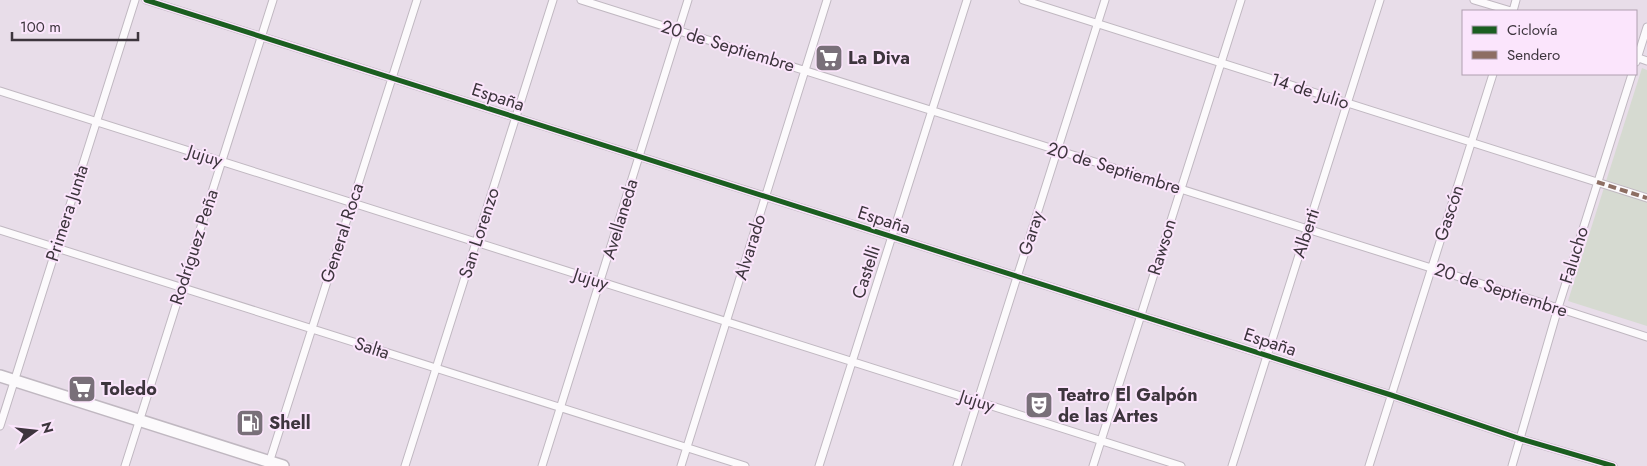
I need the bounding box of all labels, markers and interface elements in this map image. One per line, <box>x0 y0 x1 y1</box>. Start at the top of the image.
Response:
scale bar <box>12 10 139 42</box>
legend <box>1462 10 1637 75</box>
street label: 20 de Septiembre <box>658 13 798 79</box>
text: 100 m <box>20 16 61 38</box>
text: Ciclovía <box>1507 19 1557 41</box>
supermarket icon: La Diva <box>814 43 844 73</box>
text: Sendero <box>1507 44 1560 66</box>
place label: La Diva <box>848 45 910 71</box>
street label: 14 de Julio <box>1267 66 1353 116</box>
street label: España <box>468 76 528 118</box>
street label: 20 de Septiembre <box>1044 135 1184 201</box>
street label: Jujuy <box>182 138 226 174</box>
street label: Primera Junta <box>39 161 95 265</box>
street label: Avellaneda <box>596 176 644 262</box>
street label: General Roca <box>314 180 370 286</box>
street label: Gascón <box>1428 182 1470 244</box>
street label: San Lorenzo <box>452 184 506 282</box>
street label: Rodríguez Peña <box>163 186 225 308</box>
street label: España <box>854 199 914 241</box>
street label: Alberti <box>1286 205 1326 261</box>
street label: Garay <box>1012 207 1050 259</box>
street label: Alvarado <box>728 211 772 283</box>
street label: Rawson <box>1141 216 1183 278</box>
street label: Falucho <box>1553 223 1595 287</box>
street label: Castelli <box>845 242 887 302</box>
street label: 20 de Septiembre <box>1431 256 1571 324</box>
street label: Jujuy <box>568 261 612 297</box>
street label: España <box>1240 321 1300 363</box>
street label: Salta <box>351 330 393 366</box>
supermarket icon: Toledo <box>67 374 97 404</box>
place label: Toledo <box>101 376 157 402</box>
place label: Teatro El Galpón de las Artes <box>1058 382 1198 429</box>
street label: Jujuy <box>954 383 998 419</box>
theatre icon: Teatro El Galpón de las Artes <box>1024 390 1054 420</box>
north arrow <box>10 406 60 456</box>
fuel station icon: Shell <box>235 408 265 438</box>
place label: Shell <box>269 410 311 436</box>
text: N <box>36 420 59 436</box>

